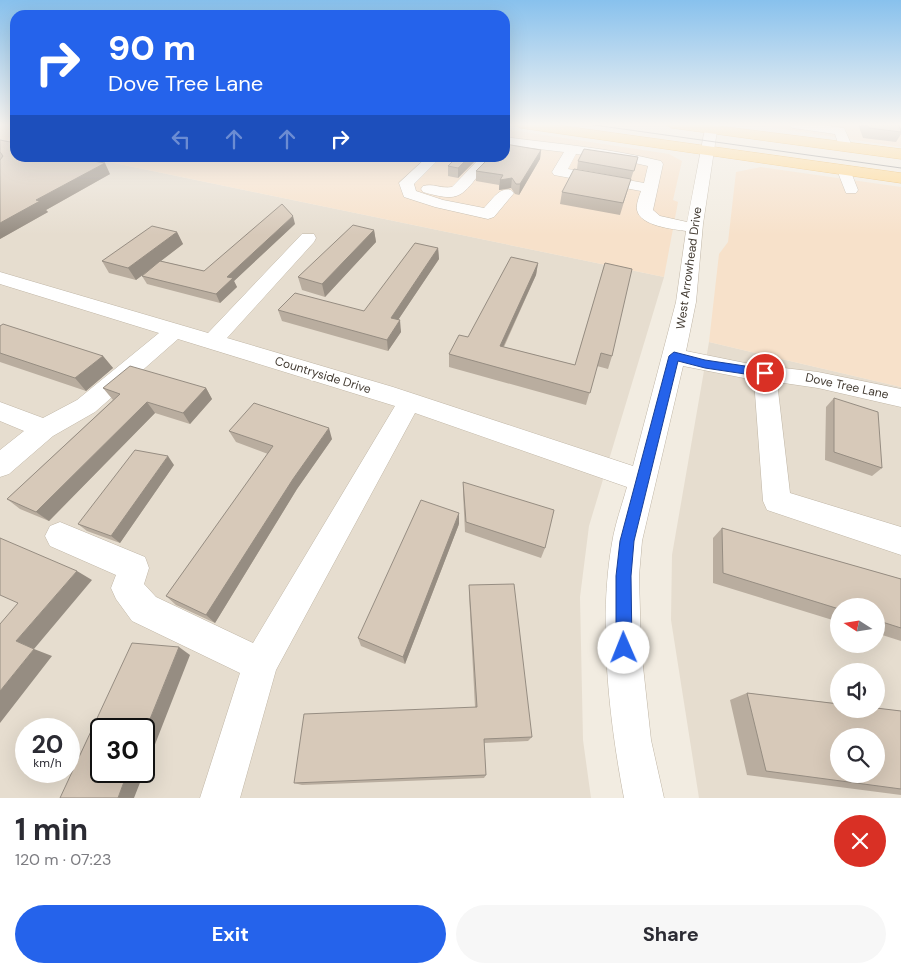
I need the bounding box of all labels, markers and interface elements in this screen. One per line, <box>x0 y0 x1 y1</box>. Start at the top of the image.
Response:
text: 90 m <box>108 25 196 71</box>
icon: right <box>25 30 90 95</box>
text: Dove Tree Lane <box>108 69 263 98</box>
icon: left <box>167 125 195 153</box>
icon: ahead <box>220 125 248 153</box>
icon: ahead <box>273 125 301 153</box>
icon: right <box>326 125 354 153</box>
street label: West Arrowhead Drive <box>672 206 706 330</box>
pin <box>744 352 786 394</box>
street label: Countryside Drive <box>273 353 373 397</box>
icon: arrive <box>751 359 779 387</box>
street label: Dove Tree Lane <box>804 369 890 403</box>
north arrow <box>830 598 885 652</box>
map controls <box>830 598 885 783</box>
position arrow <box>597 621 649 673</box>
button: sound <box>830 663 885 718</box>
speed limit sign: 30 <box>90 718 155 783</box>
text: 20 <box>32 728 63 761</box>
button: search <box>830 728 885 783</box>
text: km/h <box>33 755 62 771</box>
text: 1 min <box>15 810 88 849</box>
button: close <box>834 815 886 867</box>
text: 120 m · 07:23 <box>15 849 111 870</box>
button: Exit <box>15 905 446 963</box>
button: Share <box>456 905 886 963</box>

